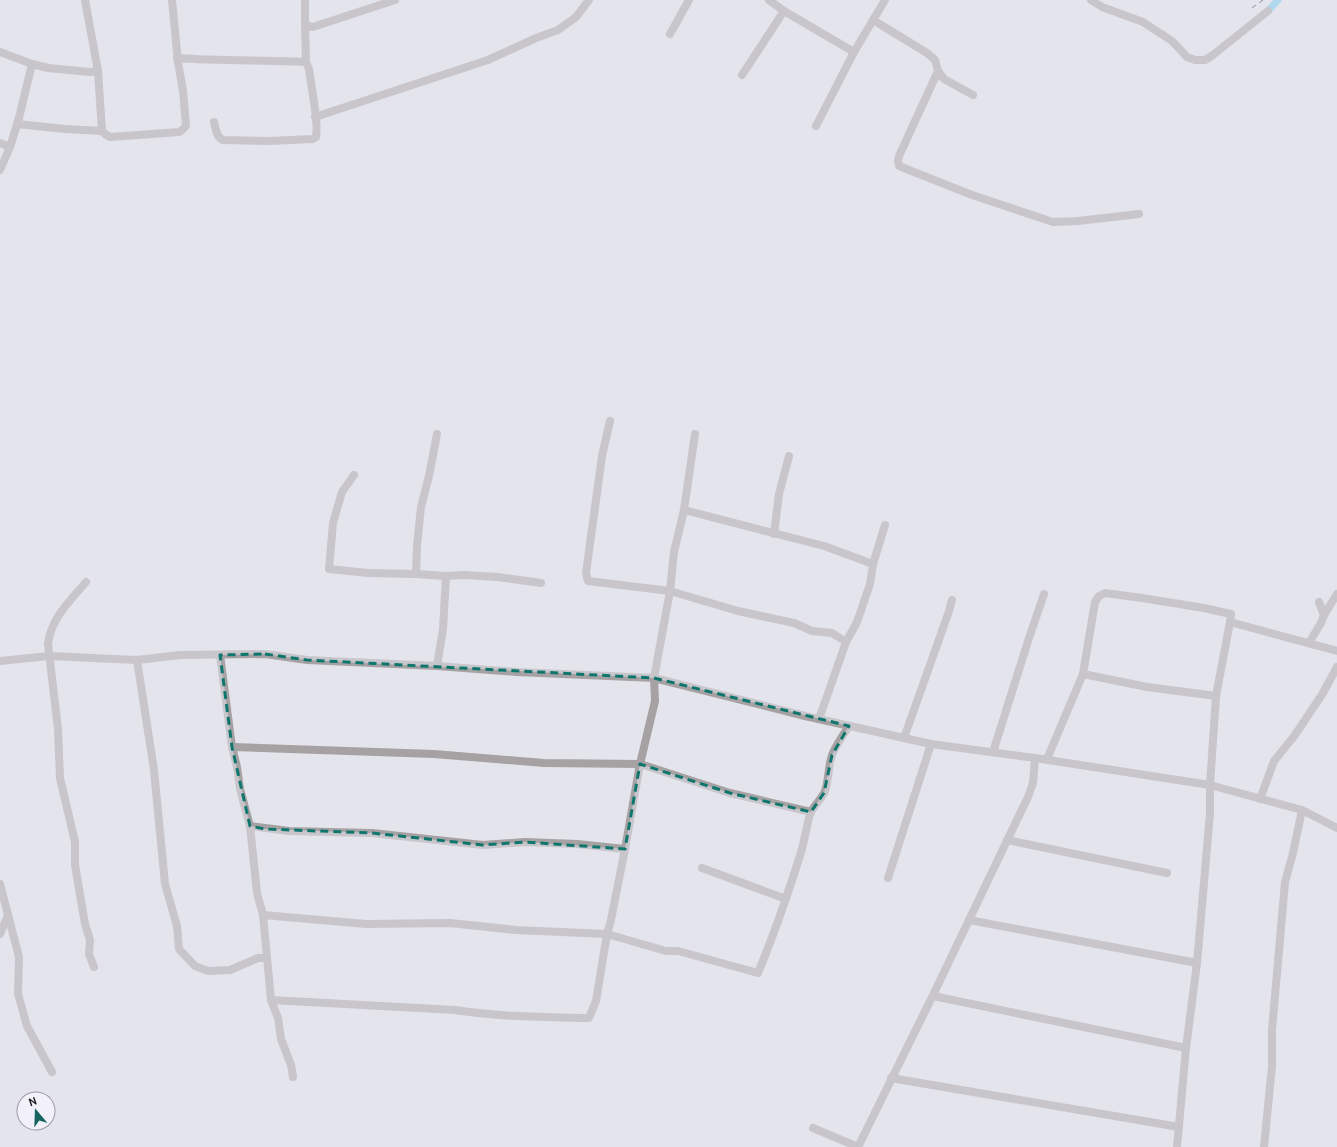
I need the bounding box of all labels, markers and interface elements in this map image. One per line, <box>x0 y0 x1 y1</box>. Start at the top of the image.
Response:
north arrow <box>16 1091 56 1131</box>
text: N <box>27 1094 39 1109</box>

